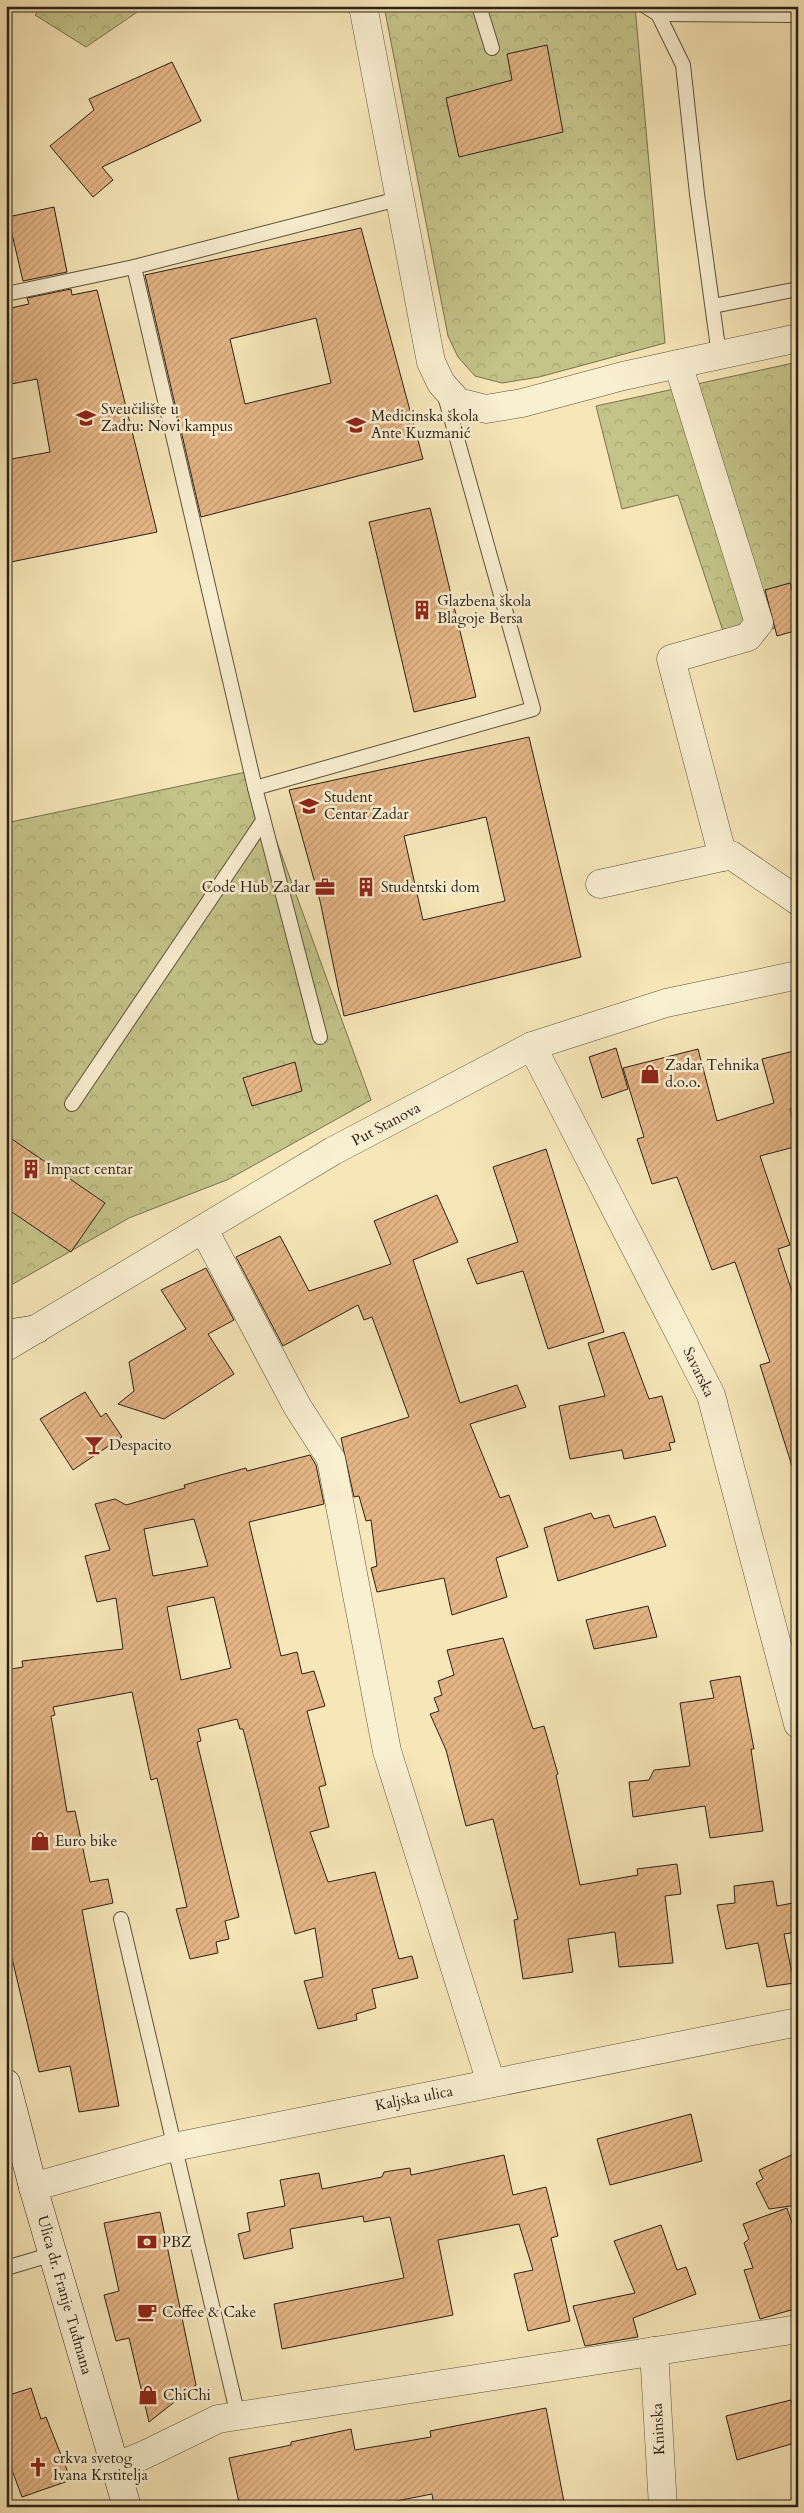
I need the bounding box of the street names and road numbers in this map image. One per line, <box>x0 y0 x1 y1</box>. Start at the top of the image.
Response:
street label: Put Stanova <box>348 1097 424 1151</box>
street label: Savarska <box>678 1344 720 1401</box>
street label: Kaljska ulica <box>373 2081 455 2115</box>
street label: Ulica dr. Franje Tuđmana <box>33 2213 97 2377</box>
street label: Kninska <box>647 2402 669 2455</box>

